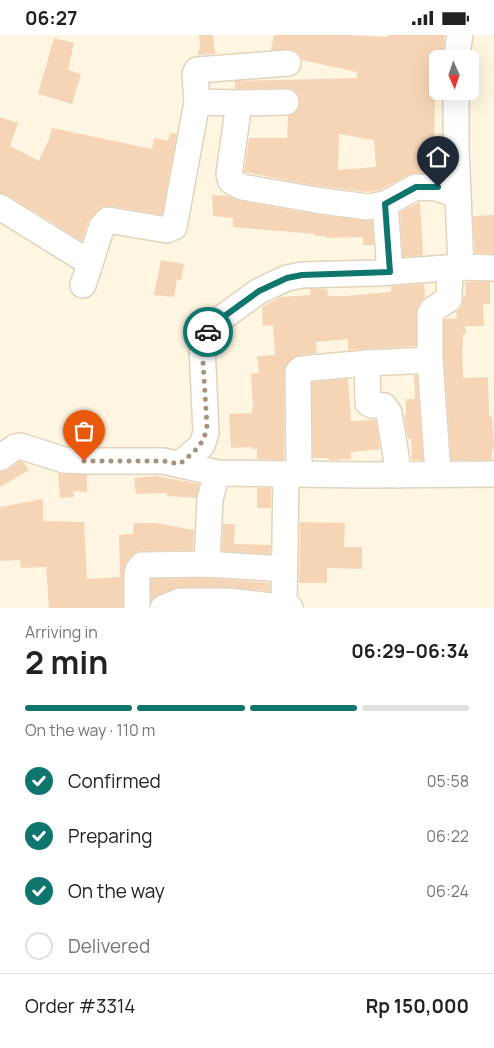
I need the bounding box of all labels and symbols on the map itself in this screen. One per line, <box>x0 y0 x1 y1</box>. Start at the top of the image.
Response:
north arrow <box>429 50 479 100</box>
pin <box>417 136 459 187</box>
courier <box>183 307 233 357</box>
pin <box>63 410 105 461</box>

